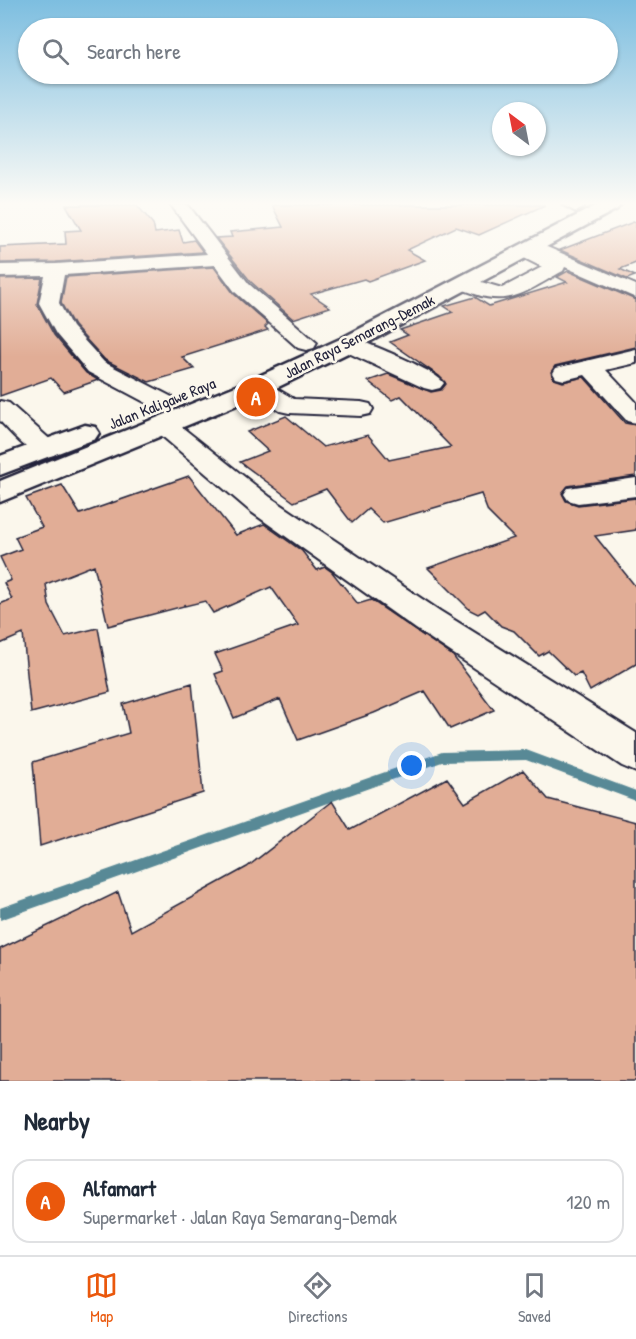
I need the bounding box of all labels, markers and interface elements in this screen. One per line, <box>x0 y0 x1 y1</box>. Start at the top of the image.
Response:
search box <box>18 18 618 84</box>
icon: search <box>39 35 72 68</box>
text: Search here <box>87 36 181 66</box>
north arrow <box>492 102 546 156</box>
street label: Jalan Raya Semarang-Demak <box>280 288 438 383</box>
street label: Jalan Kaligawe Raya <box>105 372 219 434</box>
pin: A <box>236 374 276 420</box>
your location <box>397 751 426 780</box>
text: Nearby <box>24 1103 90 1138</box>
text: Alfamart <box>83 1173 156 1203</box>
text: A <box>41 1188 50 1215</box>
text: 120 m <box>566 1188 610 1215</box>
text: Supermarket · Jalan Raya Semarang-Demak <box>83 1203 397 1230</box>
tab: Map <box>85 1269 118 1327</box>
tab: Directions <box>289 1269 347 1327</box>
tab: Saved <box>518 1269 551 1327</box>

